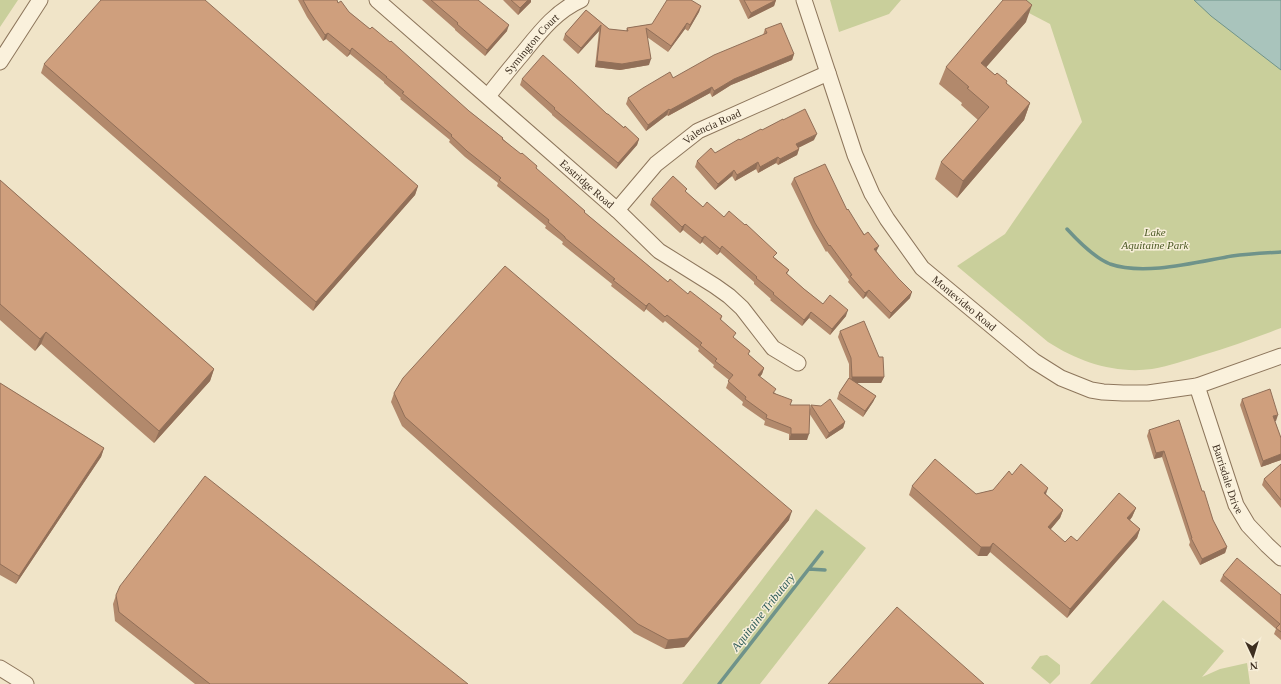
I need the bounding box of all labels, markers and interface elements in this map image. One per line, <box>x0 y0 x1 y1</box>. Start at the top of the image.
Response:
street label: Symington Court <box>502 11 561 76</box>
street label: Valencia Road <box>680 106 743 147</box>
street label: Eastridge Road <box>558 157 617 211</box>
park label: Lake Aquitaine Park <box>1121 226 1190 251</box>
street label: Montevideo Road <box>930 273 999 333</box>
street label: Barrisdale Drive <box>1210 443 1246 516</box>
water label: Aquitaine Tributary <box>728 570 798 655</box>
north arrow <box>1233 636 1273 676</box>
text: N <box>1249 660 1258 672</box>

